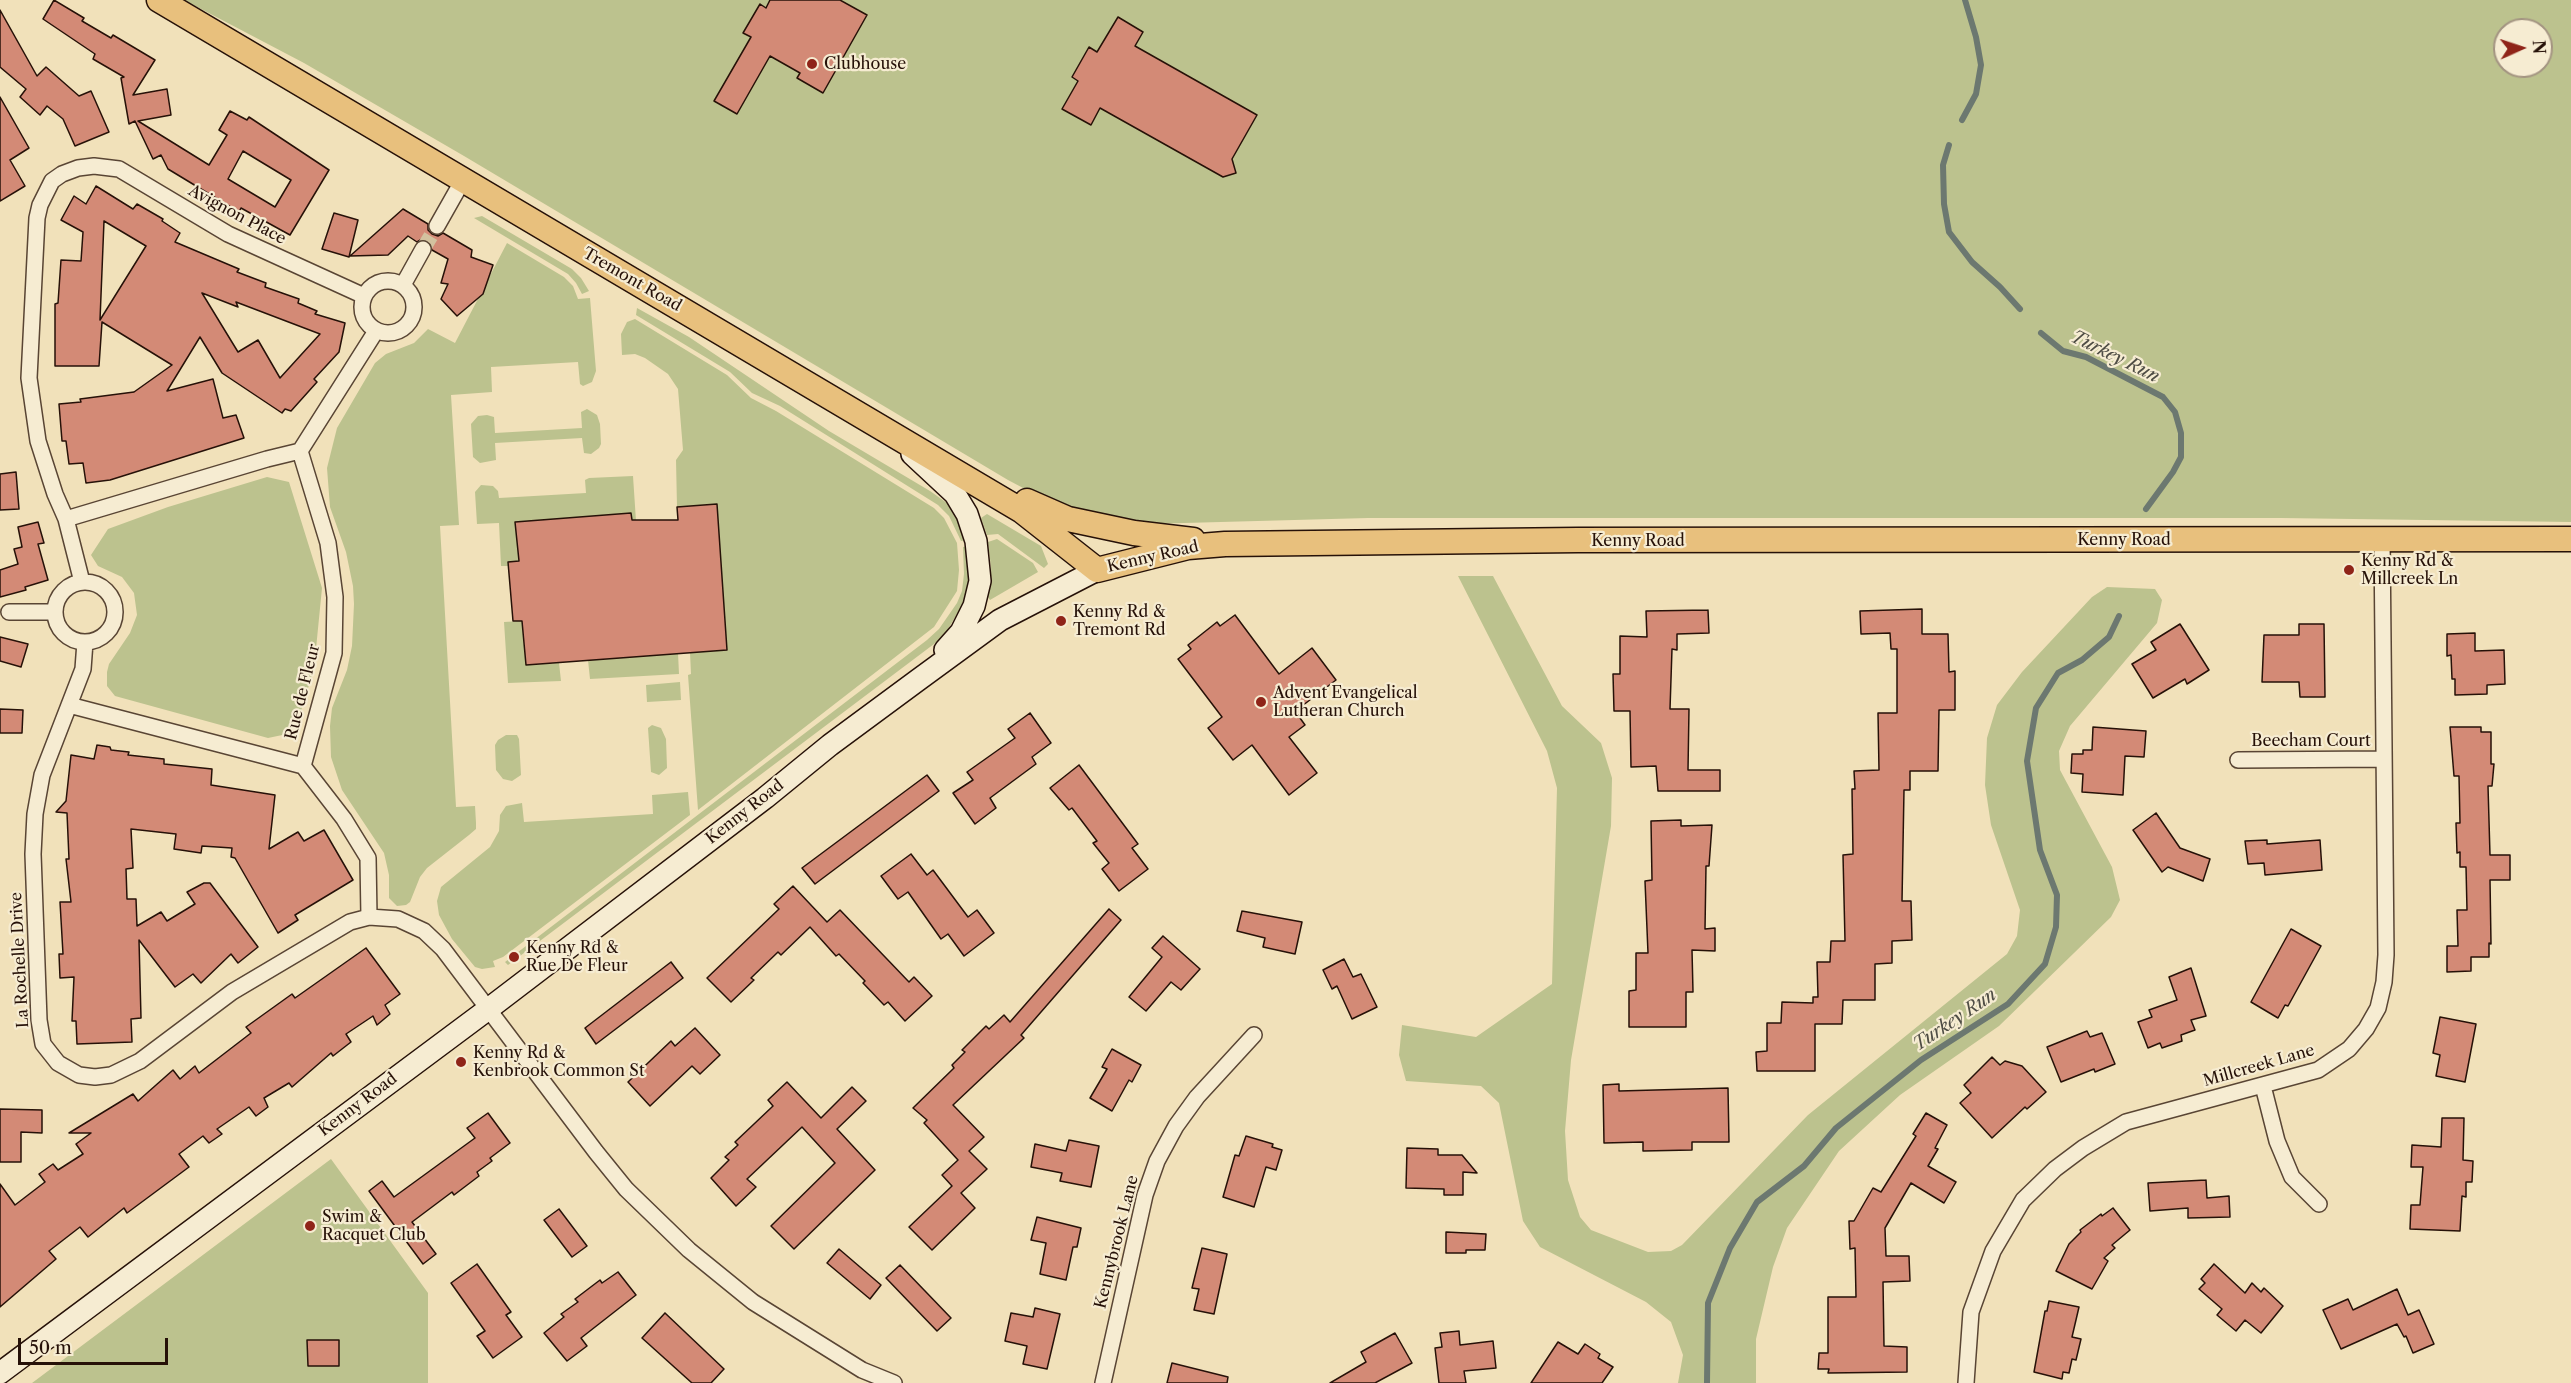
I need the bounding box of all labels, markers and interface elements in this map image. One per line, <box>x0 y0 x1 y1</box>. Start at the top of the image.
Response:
north arrow <box>2493 18 2553 78</box>
text: N <box>2529 40 2549 55</box>
place label: Clubhouse <box>824 54 906 74</box>
marker: Clubhouse <box>805 57 819 71</box>
street label: Avignon Place <box>185 181 289 249</box>
street label: Tremont Road <box>579 244 685 316</box>
water label: Turkey Run <box>2067 326 2163 388</box>
street label: Kenny Road <box>2077 530 2171 550</box>
street label: Kenny Road <box>1591 531 1685 551</box>
street label: Kenny Road <box>1105 537 1201 577</box>
place label: Kenny Rd & Millcreek Ln <box>2361 551 2458 589</box>
marker: Kenny Rd & Millcreek Ln <box>2342 563 2356 577</box>
place label: Kenny Rd & Tremont Rd <box>1073 602 1166 640</box>
marker: Kenny Rd & Tremont Rd <box>1054 614 1068 628</box>
street label: Rue de Fleur <box>282 642 324 742</box>
place label: Advent Evangelical Lutheran Church <box>1273 683 1418 721</box>
marker: Advent Evangelical Lutheran Church <box>1254 695 1268 709</box>
street label: Beecham Court <box>2251 731 2371 751</box>
street label: Kenny Road <box>702 776 788 848</box>
street label: La Rochelle Drive <box>7 891 33 1029</box>
place label: Kenny Rd & Rue De Fleur <box>526 938 628 976</box>
marker: Kenny Rd & Rue De Fleur <box>507 950 521 964</box>
water label: Turkey Run <box>1909 984 2001 1056</box>
street label: Millcreek Lane <box>2201 1041 2317 1091</box>
place label: Kenny Rd & Kenbrook Common St <box>473 1043 645 1081</box>
marker: Kenny Rd & Kenbrook Common St <box>454 1055 468 1069</box>
street label: Kenny Road <box>315 1069 401 1141</box>
street label: Kennybrook Lane <box>1091 1173 1143 1311</box>
place label: Swim & Racquet Club <box>322 1207 426 1245</box>
marker: Swim & Racquet Club <box>303 1219 317 1233</box>
scale bar <box>21 1326 171 1364</box>
text: 50 m <box>29 1337 72 1359</box>

